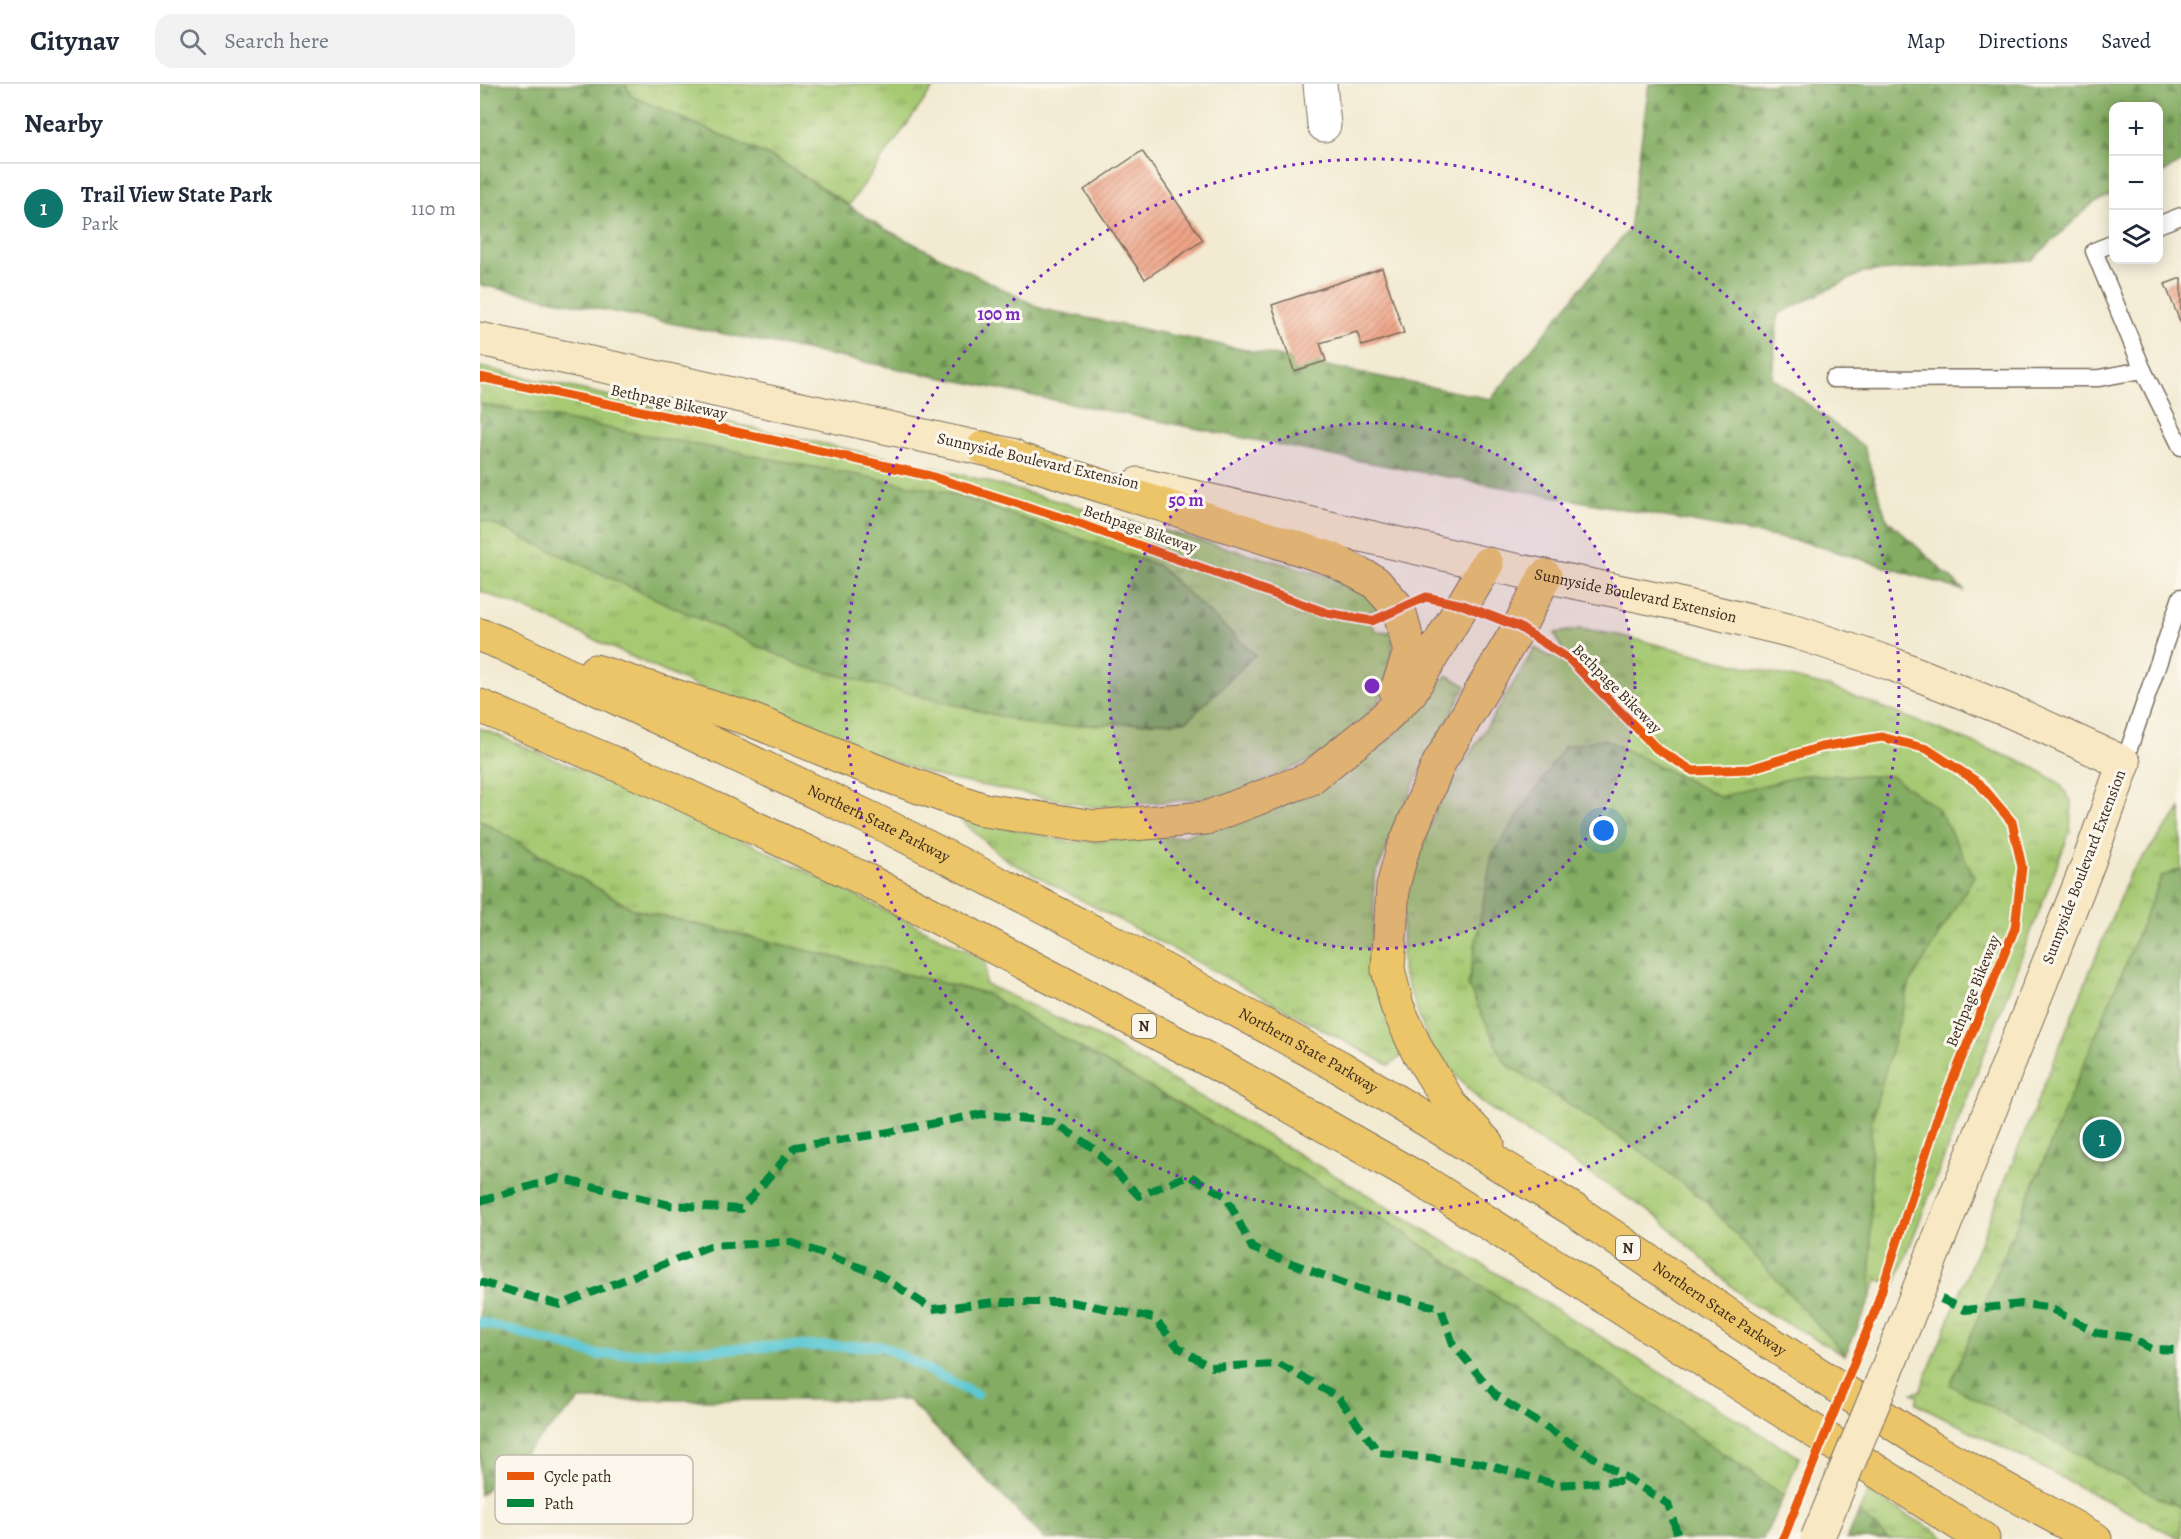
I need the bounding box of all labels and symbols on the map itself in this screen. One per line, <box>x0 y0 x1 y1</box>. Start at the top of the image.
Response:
text: 100 m <box>978 302 1020 326</box>
street label: Bethpage Bikeway <box>609 379 730 425</box>
street label: Sunnyside Boulevard Extension <box>935 427 1141 495</box>
text: 50 m <box>1169 488 1203 512</box>
street label: Bethpage Bikeway <box>1080 499 1200 559</box>
street label: Sunnyside Boulevard Extension <box>1532 563 1739 628</box>
street label: Bethpage Bikeway <box>1567 639 1667 739</box>
centre of rings <box>1362 676 1382 696</box>
street label: Sunnyside Boulevard Extension <box>2037 766 2131 967</box>
street label: Northern State Parkway <box>804 779 955 868</box>
your location <box>1589 816 1618 845</box>
street label: Bethpage Bikeway <box>1941 931 2006 1050</box>
street label: Northern State Parkway <box>1235 1002 1383 1099</box>
road number: N <box>1132 1014 1156 1038</box>
pin: 1 <box>2082 1116 2122 1162</box>
road number: N <box>1616 1236 1640 1260</box>
street label: Northern State Parkway <box>1648 1256 1792 1362</box>
legend <box>495 1455 693 1524</box>
text: Cycle path <box>544 1466 612 1488</box>
text: Path <box>544 1493 574 1515</box>

